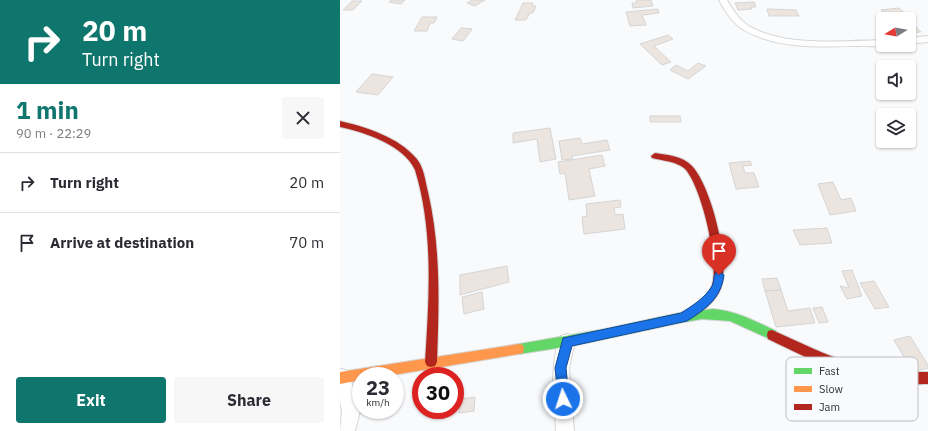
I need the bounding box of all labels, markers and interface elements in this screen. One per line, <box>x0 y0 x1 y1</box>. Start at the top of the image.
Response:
text: 20 m <box>82 12 147 49</box>
north arrow <box>876 12 916 52</box>
map controls <box>876 12 916 148</box>
icon: right <box>16 16 68 68</box>
text: Turn right <box>82 48 160 71</box>
button: sound <box>876 60 916 100</box>
text: 1 min <box>16 94 79 126</box>
button: close <box>282 97 324 139</box>
button: layers <box>876 108 916 148</box>
text: 90 m · 22:29 <box>16 125 91 142</box>
icon: right <box>16 172 38 194</box>
text: Turn right <box>50 173 119 192</box>
text: 20 m <box>289 173 324 192</box>
icon: arrive <box>16 232 38 254</box>
text: Arrive at destination <box>50 233 194 252</box>
text: 70 m <box>289 233 324 252</box>
pin <box>702 234 736 275</box>
icon: arrive <box>708 240 730 262</box>
legend <box>786 357 918 421</box>
text: Fast <box>819 364 840 378</box>
speed limit sign: 30 <box>412 367 464 419</box>
text: 23 <box>366 374 390 401</box>
button: Exit <box>16 377 166 423</box>
button: Share <box>174 377 324 423</box>
position arrow <box>542 378 584 420</box>
text: Slow <box>819 382 843 396</box>
text: km/h <box>366 396 390 409</box>
text: Jam <box>819 400 840 414</box>

